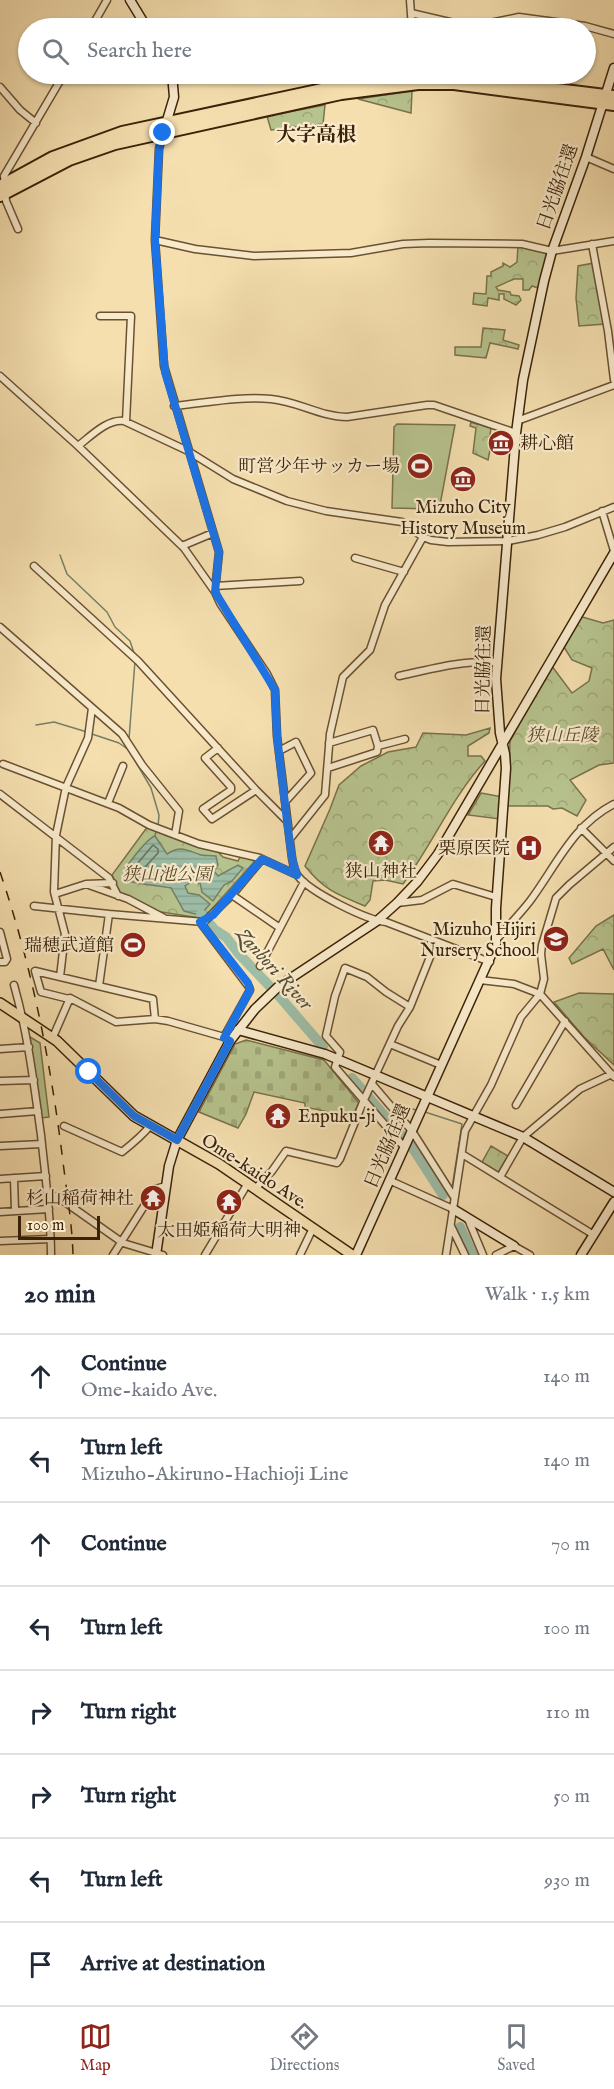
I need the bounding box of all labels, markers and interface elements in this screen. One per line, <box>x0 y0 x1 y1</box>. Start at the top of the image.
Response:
search box <box>18 18 596 84</box>
icon: search <box>39 35 72 68</box>
text: Search here <box>87 37 192 65</box>
route end <box>149 119 175 145</box>
district label: 大字高根 <box>276 123 356 148</box>
street label: 日光脇往還 <box>533 141 584 234</box>
museum icon: 耕心館 <box>486 428 516 458</box>
place label: 耕心館 <box>520 433 574 456</box>
sports icon: 町営少年サッカー場 <box>405 451 435 481</box>
place label: 町営少年サッカー場 <box>238 456 400 479</box>
museum icon: Mizuho City History Museum <box>448 464 478 494</box>
place label: Mizuho City History Museum <box>400 497 526 541</box>
street label: 日光脇往還 <box>472 625 497 715</box>
park label: 狭山丘陵 <box>526 725 600 748</box>
temple icon: 狭山神社 <box>366 828 396 858</box>
hospital icon: 栗原医院 <box>514 833 544 863</box>
place label: 栗原医院 <box>438 838 510 861</box>
place label: 狭山神社 <box>345 861 417 884</box>
park label: 狭山池公園 <box>122 864 215 887</box>
place label: Mizuho Hijiri Nursery School <box>420 919 536 963</box>
water label: Zanbori River <box>228 921 319 1017</box>
school or university icon: Mizuho Hijiri Nursery School <box>541 924 571 954</box>
sports icon: 瑞穂武道館 <box>118 930 148 960</box>
place label: 瑞穂武道館 <box>24 935 114 958</box>
route start <box>75 1058 101 1084</box>
temple icon: Enpuku-ji <box>263 1101 293 1131</box>
street label: 日光脇往還 <box>360 1101 417 1193</box>
place label: Enpuku-ji <box>298 1106 376 1129</box>
street label: Ome-kaido Ave. <box>197 1129 312 1215</box>
temple icon: 杉山稲荷神社 <box>138 1183 168 1213</box>
temple icon: 太田姫稲荷大明神 <box>214 1187 244 1217</box>
place label: 杉山稲荷神社 <box>26 1188 134 1211</box>
scale bar <box>18 1213 100 1240</box>
text: 100 m <box>27 1216 64 1236</box>
place label: 太田姫稲荷大明神 <box>157 1220 301 1243</box>
text: 20 min <box>24 1278 96 1311</box>
text: Walk · 1.5 km <box>485 1282 590 1307</box>
text: Continue <box>81 1350 167 1378</box>
icon: ahead <box>24 1360 57 1393</box>
text: 140 m <box>543 1364 590 1389</box>
text: Ome-kaido Ave. <box>81 1378 217 1403</box>
text: Turn left <box>81 1434 163 1462</box>
icon: left <box>24 1444 57 1477</box>
text: 140 m <box>543 1448 590 1473</box>
text: Mizuho-Akiruno-Hachioji Line <box>81 1462 348 1487</box>
icon: ahead <box>24 1528 57 1561</box>
text: Continue <box>81 1530 167 1558</box>
text: 70 m <box>551 1532 590 1557</box>
icon: left <box>24 1612 57 1645</box>
text: Turn left <box>81 1614 163 1642</box>
text: 100 m <box>543 1616 590 1641</box>
icon: right <box>24 1696 57 1729</box>
text: Turn right <box>81 1698 176 1726</box>
text: 110 m <box>546 1700 590 1725</box>
icon: right <box>24 1780 57 1813</box>
text: Turn right <box>81 1782 176 1810</box>
text: 50 m <box>553 1784 590 1809</box>
icon: left <box>24 1864 57 1897</box>
text: Turn left <box>81 1866 163 1894</box>
text: 930 m <box>544 1868 590 1893</box>
icon: arrive <box>24 1948 57 1981</box>
text: Arrive at destination <box>81 1950 265 1978</box>
tab: Map <box>79 2020 112 2076</box>
tab: Directions <box>270 2020 339 2076</box>
tab: Saved <box>497 2020 535 2076</box>

